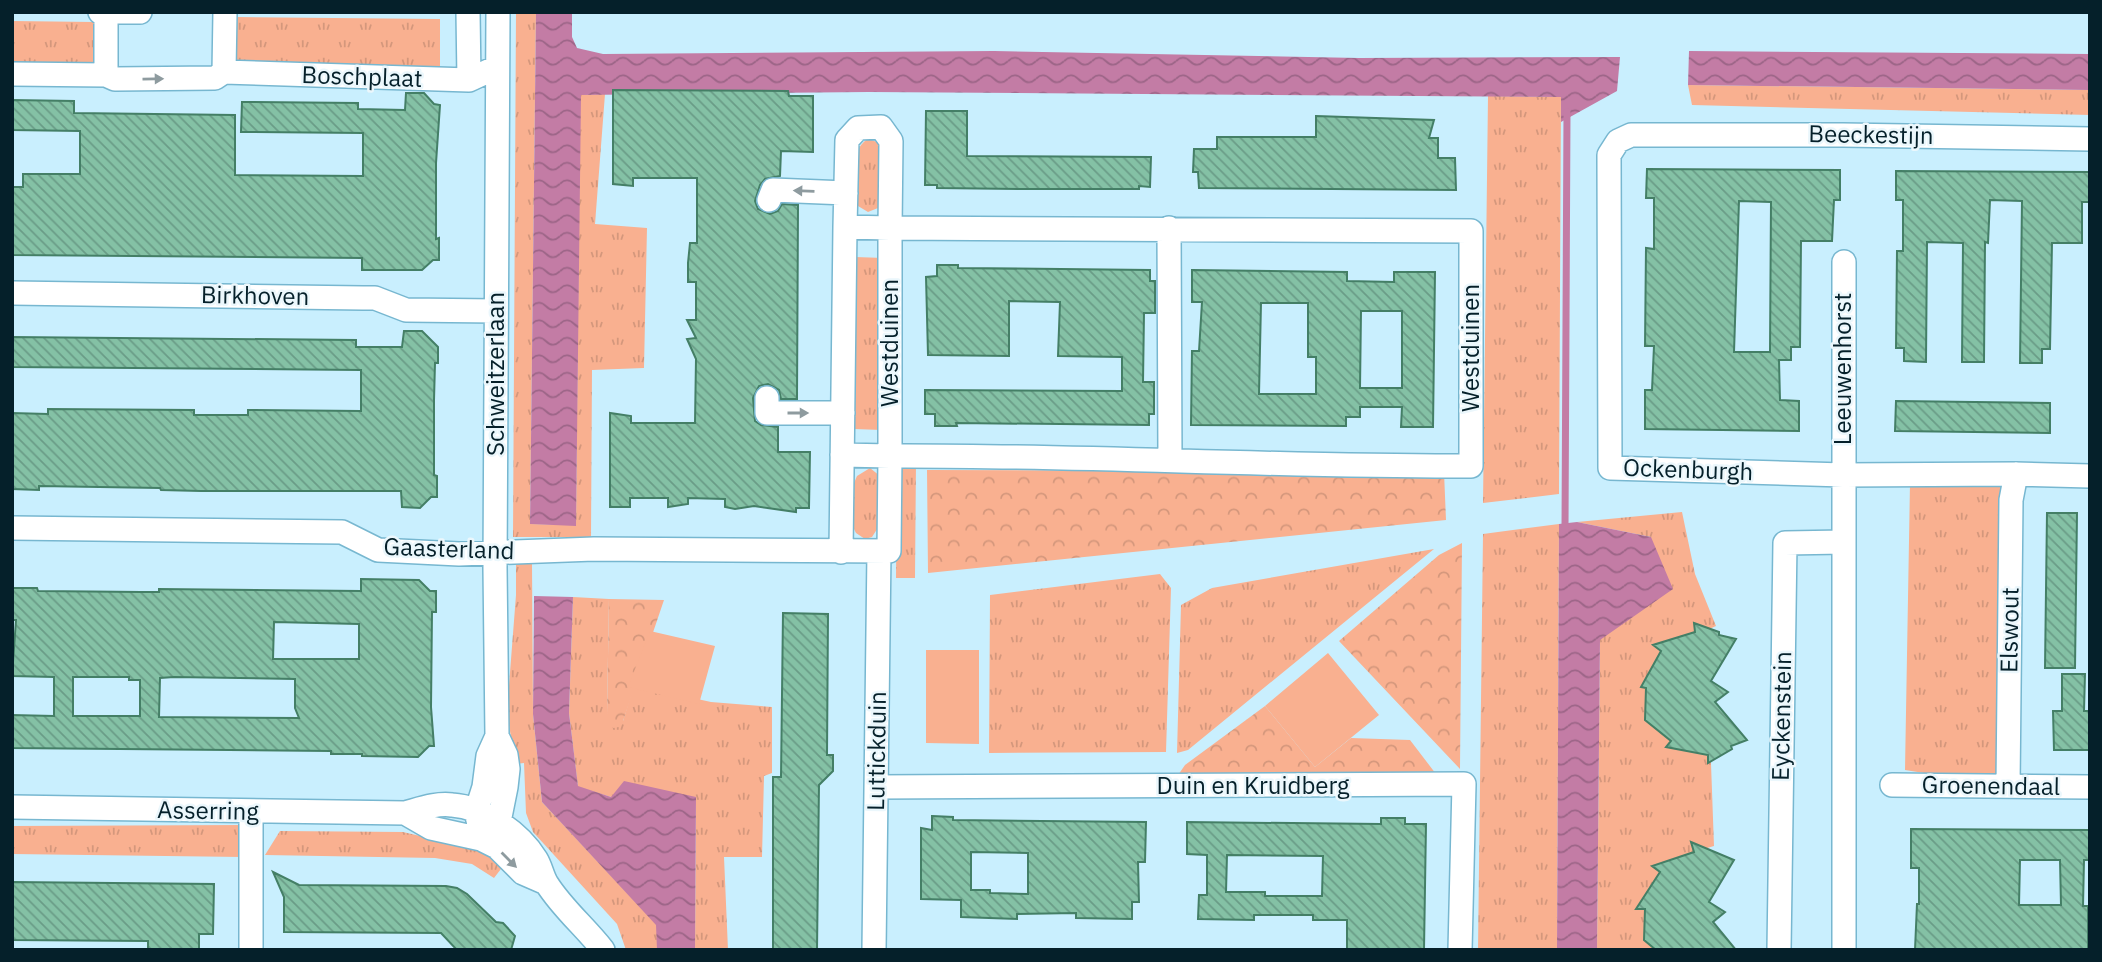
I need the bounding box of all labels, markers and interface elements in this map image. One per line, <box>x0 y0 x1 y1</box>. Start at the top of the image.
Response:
street label: Boschplaat <box>301 58 423 94</box>
one-way arrow <box>142 73 164 84</box>
street label: Beeckestijn <box>1808 117 1934 151</box>
one-way arrow <box>793 186 815 197</box>
street label: Birkhoven <box>201 278 310 312</box>
street label: Westduinen <box>873 279 905 407</box>
street label: Westduinen <box>1454 284 1486 412</box>
street label: Schweitzerlaan <box>479 292 511 456</box>
street label: Leeuwenhorst <box>1826 293 1858 445</box>
one-way arrow <box>787 407 809 419</box>
street label: Ockenburgh <box>1622 451 1754 487</box>
street label: Gaasterland <box>383 530 515 566</box>
street label: Elswout <box>1992 587 2026 673</box>
street label: Eyckenstein <box>1764 651 1798 781</box>
street label: Luttickduin <box>859 691 893 811</box>
street label: Groenendaal <box>1921 768 2061 802</box>
street label: Duin en Kruidberg <box>1157 769 1350 801</box>
street label: Asserring <box>157 793 259 827</box>
one-way arrow <box>501 851 518 868</box>

